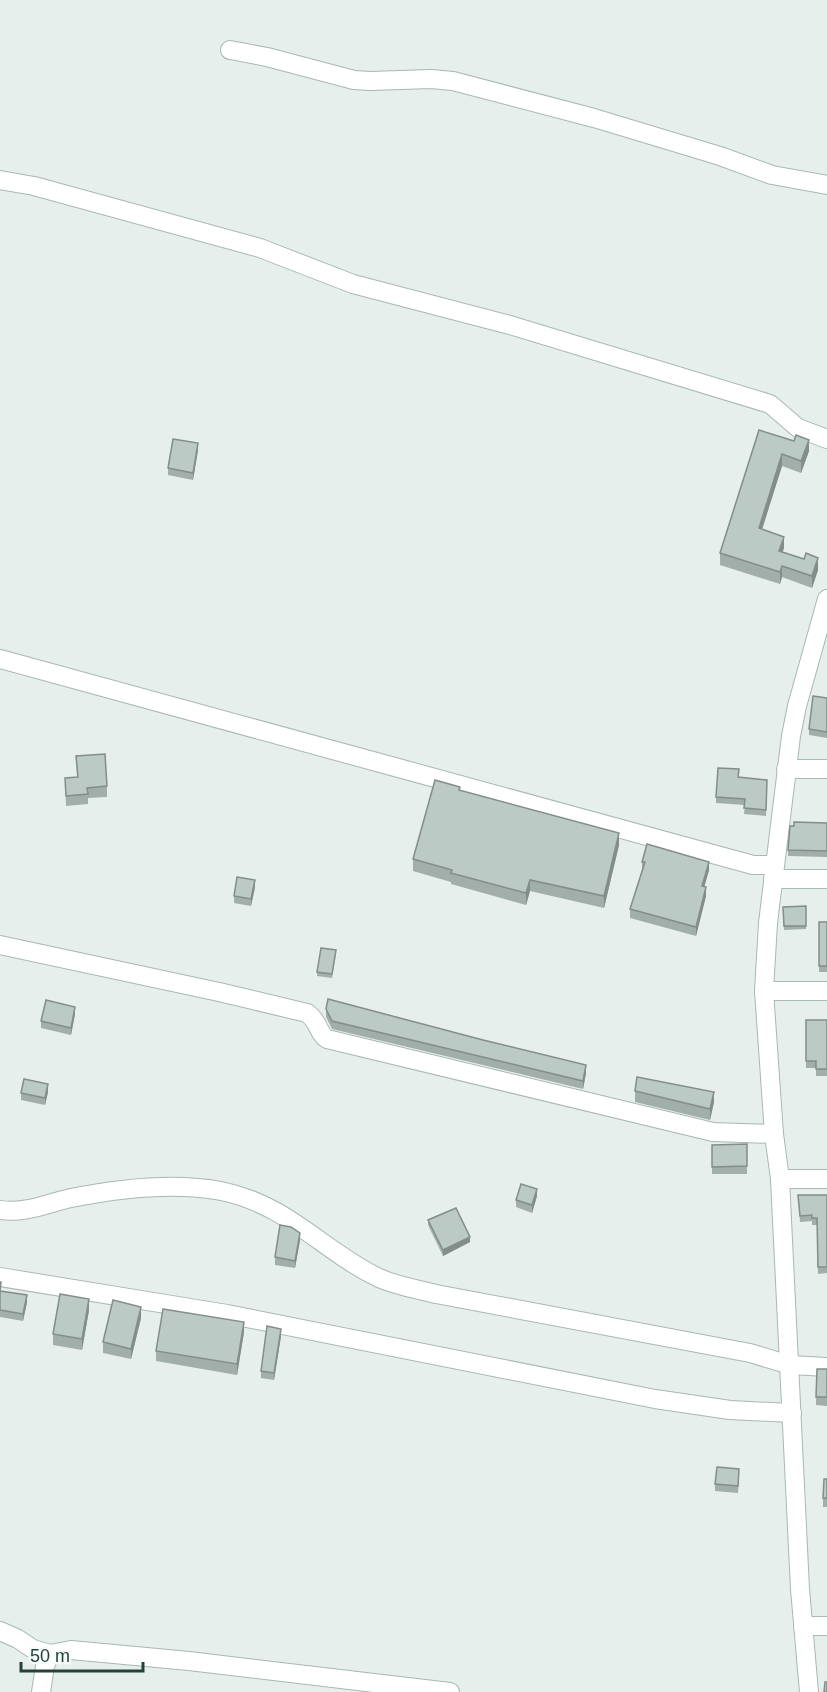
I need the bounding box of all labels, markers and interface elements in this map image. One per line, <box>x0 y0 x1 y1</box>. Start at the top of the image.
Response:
scale bar <box>21 1635 142 1673</box>
text: 50 m <box>30 1646 70 1666</box>

